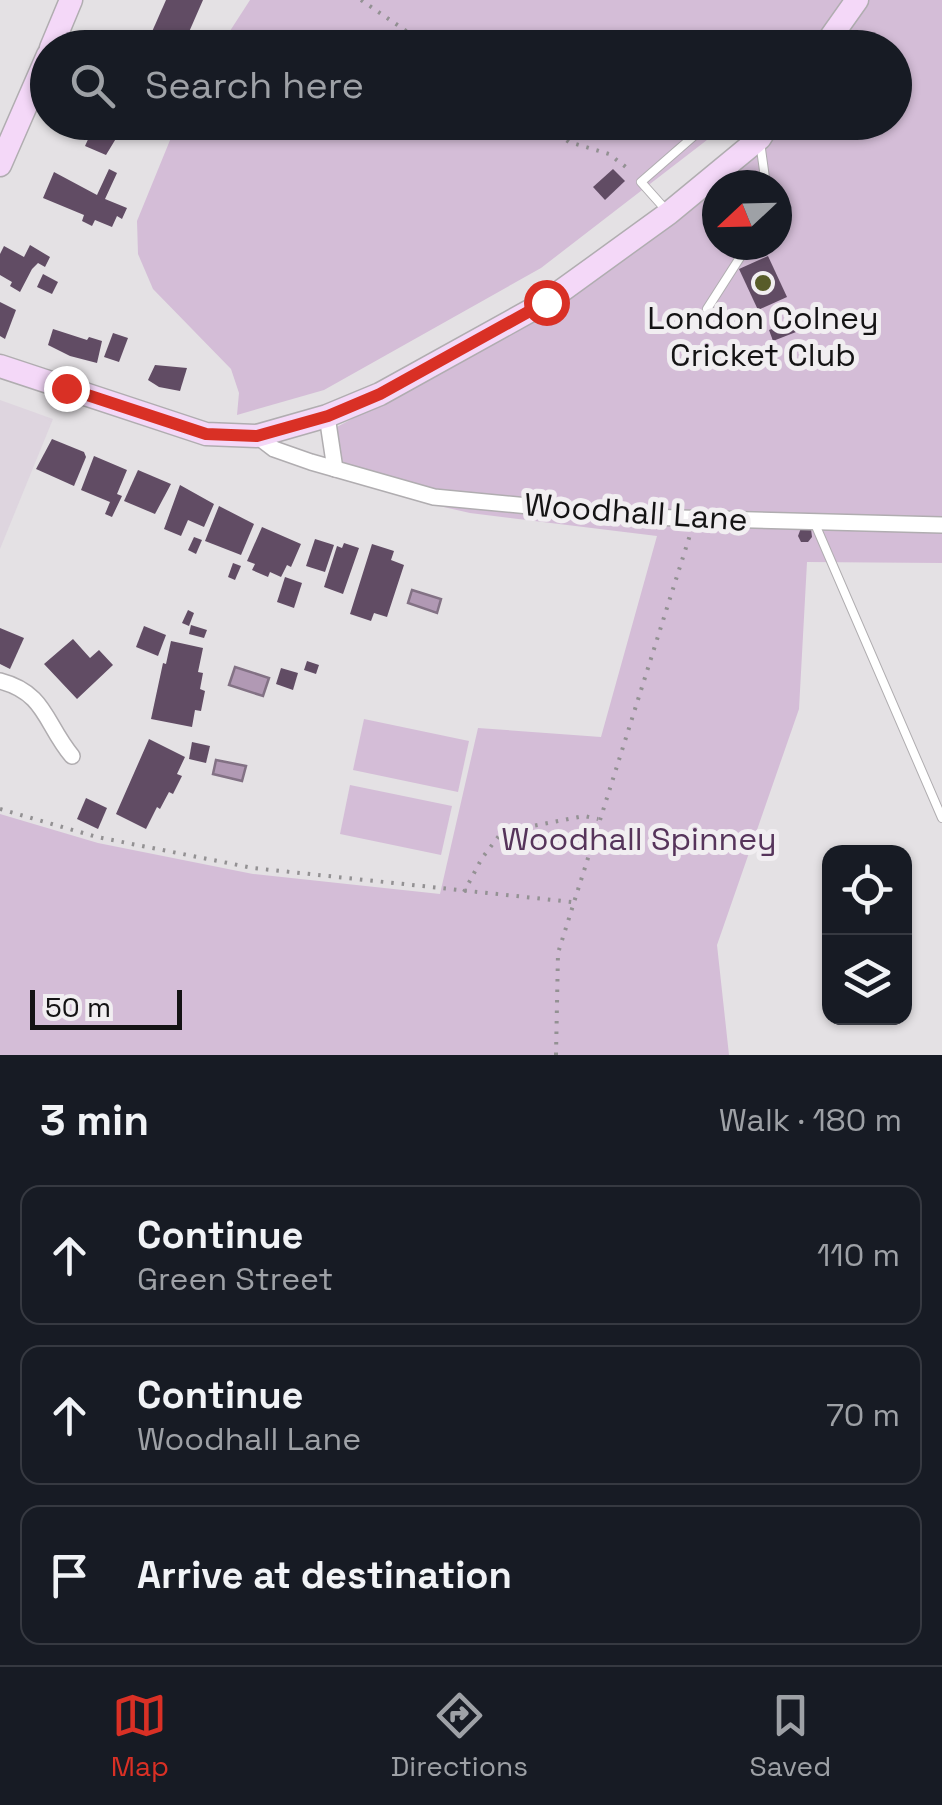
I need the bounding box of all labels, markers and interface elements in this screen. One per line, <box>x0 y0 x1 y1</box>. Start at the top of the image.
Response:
search box <box>30 30 912 140</box>
icon: search <box>65 58 120 113</box>
text: Search here <box>145 61 364 109</box>
north arrow <box>702 170 792 260</box>
marker: London Colney Cricket Club <box>752 272 774 294</box>
route start <box>524 280 570 326</box>
place label: London Colney Cricket Club <box>647 298 879 375</box>
route end <box>44 366 90 412</box>
street label: Woodhall Lane <box>523 484 749 540</box>
park label: Woodhall Spinney <box>501 819 777 859</box>
map controls <box>822 845 912 1025</box>
button: locate <box>822 845 912 935</box>
button: layers <box>822 935 912 1025</box>
scale bar <box>30 985 182 1030</box>
text: 50 m <box>45 989 111 1025</box>
text: 3 min <box>40 1094 149 1147</box>
text: Walk · 180 m <box>719 1100 902 1140</box>
text: Continue <box>137 1211 303 1259</box>
icon: ahead <box>42 1228 97 1283</box>
text: 110 m <box>817 1235 900 1275</box>
text: Green Street <box>137 1259 333 1299</box>
text: Continue <box>137 1371 303 1419</box>
icon: ahead <box>42 1388 97 1443</box>
text: 70 m <box>826 1395 900 1435</box>
text: Woodhall Lane <box>137 1419 361 1459</box>
icon: arrive <box>42 1548 97 1603</box>
text: Arrive at destination <box>137 1551 512 1599</box>
tab: Map <box>111 1688 169 1784</box>
tab: Directions <box>391 1688 528 1784</box>
tab: Saved <box>750 1688 831 1784</box>

